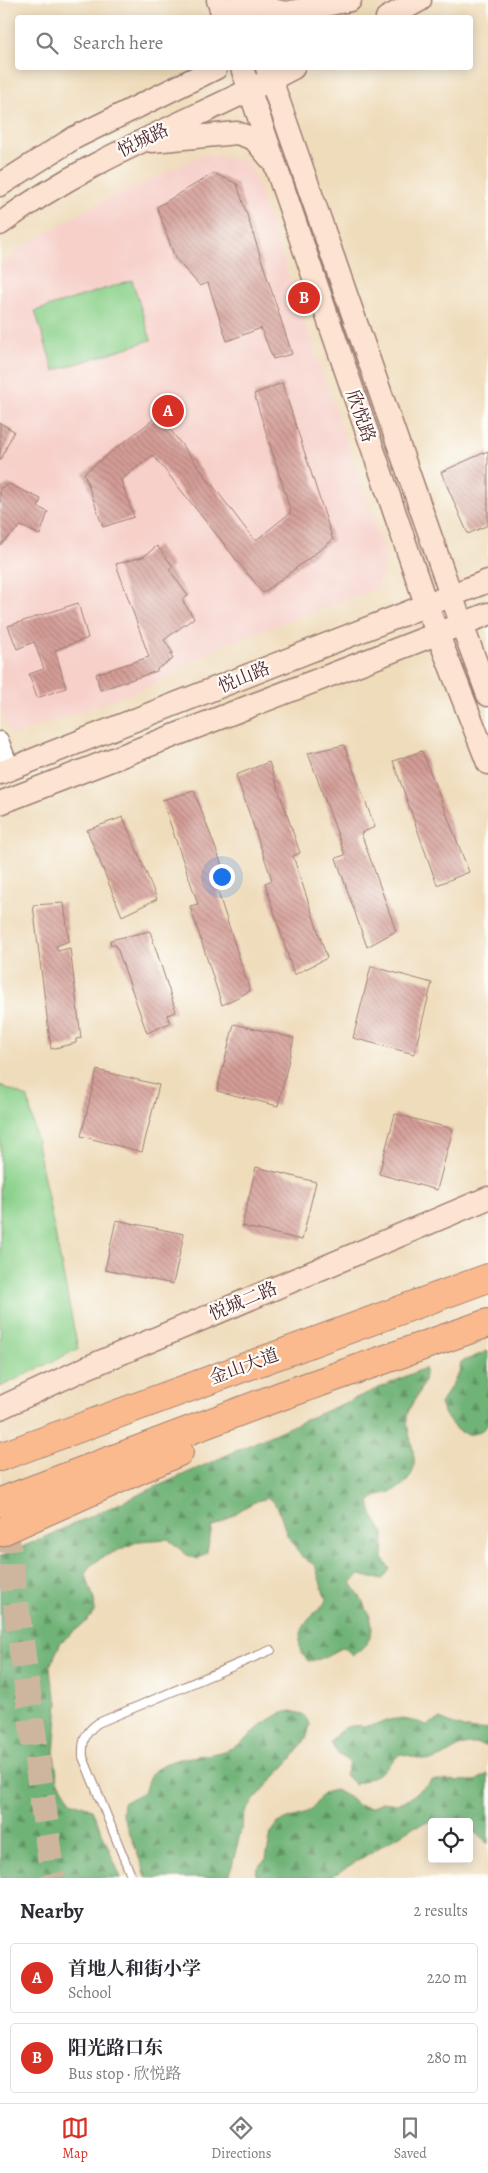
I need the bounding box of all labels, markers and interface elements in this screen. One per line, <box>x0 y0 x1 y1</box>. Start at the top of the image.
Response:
search box <box>15 15 473 70</box>
icon: search <box>33 29 61 57</box>
text: Search here <box>73 30 163 56</box>
street label: 悦城路 <box>113 117 173 163</box>
pin: B <box>288 279 320 317</box>
street label: 欣悦路 <box>341 387 381 445</box>
pin: A <box>152 392 184 430</box>
street label: 悦山路 <box>214 656 274 698</box>
your location <box>209 864 235 890</box>
street label: 悦城二路 <box>205 1276 281 1326</box>
street label: 金山大道 <box>206 1342 282 1390</box>
map controls <box>428 1818 473 1863</box>
button: locate <box>428 1818 473 1863</box>
text: Nearby <box>20 1897 83 1925</box>
text: 2 results <box>413 1900 468 1922</box>
text: 首地人和街小学 <box>68 1956 201 1982</box>
text: A <box>32 1967 42 1989</box>
text: 220 m <box>427 1967 467 1989</box>
text: School <box>68 1982 111 2004</box>
text: 阳光路口东 <box>68 2035 163 2061</box>
text: B <box>32 2047 42 2069</box>
text: 280 m <box>427 2047 467 2069</box>
text: Bus stop · 欣悦路 <box>68 2063 181 2085</box>
tab: Map <box>61 2114 89 2163</box>
tab: Directions <box>211 2114 271 2163</box>
tab: Saved <box>394 2114 427 2163</box>

